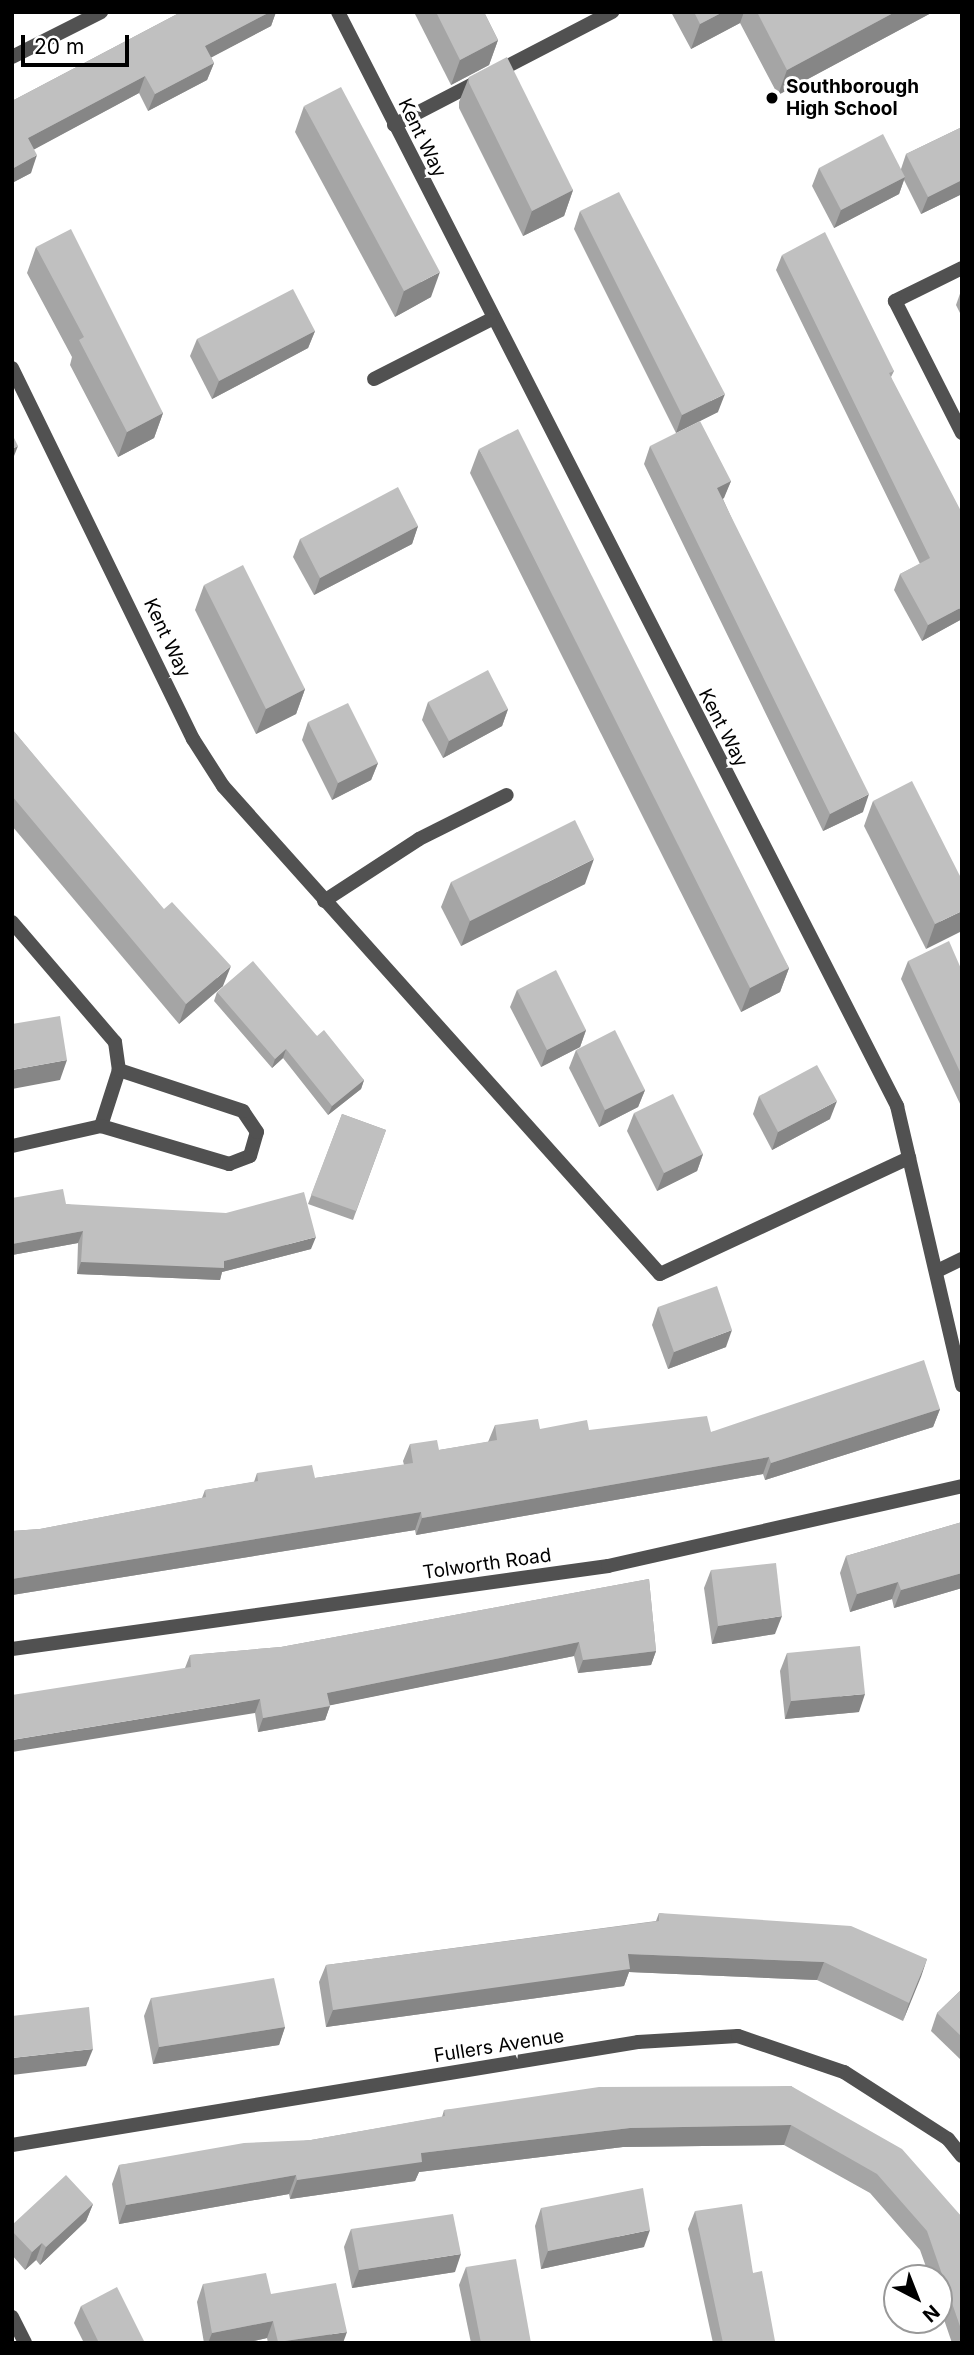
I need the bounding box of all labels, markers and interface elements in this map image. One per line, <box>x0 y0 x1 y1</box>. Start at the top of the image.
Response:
scale bar <box>24 21 133 65</box>
text: 20 m <box>34 34 84 59</box>
place label: Southborough High School <box>786 76 919 120</box>
marker: Southborough High School <box>764 90 780 106</box>
street label: Kent Way <box>393 95 451 181</box>
street label: Kent Way <box>139 595 195 681</box>
street label: Kent Way <box>694 685 752 771</box>
street label: Tolworth Road <box>421 1544 553 1584</box>
street label: Fullers Avenue <box>432 2024 566 2068</box>
north arrow <box>883 2264 953 2334</box>
text: N <box>918 2300 944 2327</box>

